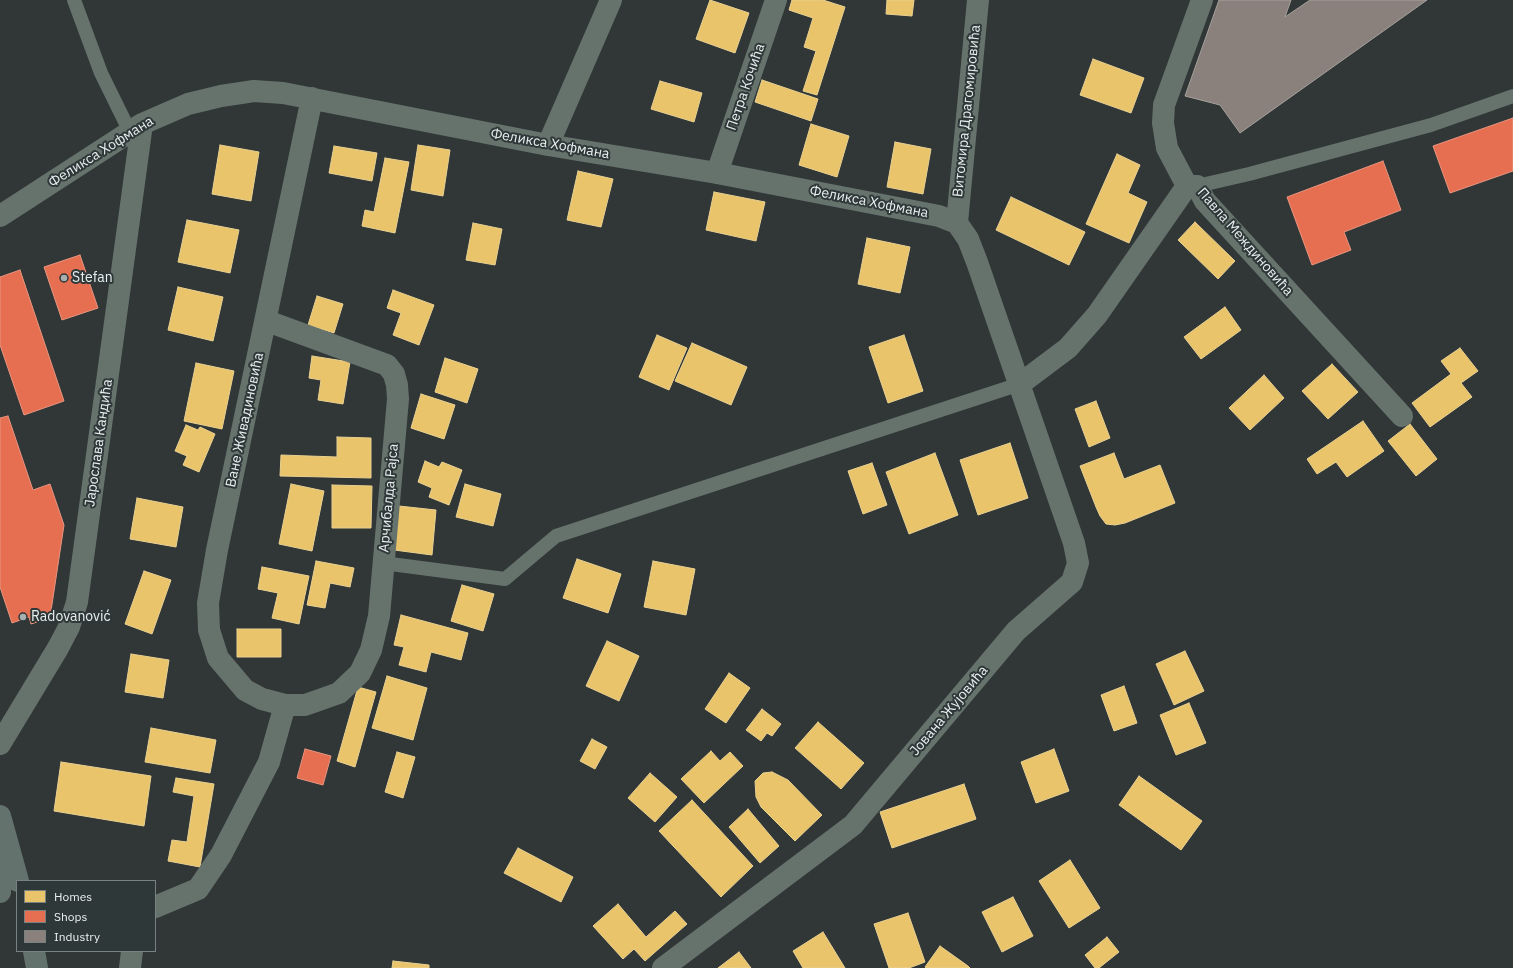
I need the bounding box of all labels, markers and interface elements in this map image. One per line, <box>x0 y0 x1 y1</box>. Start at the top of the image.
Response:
street label: Витомира Драгомировића <box>950 24 984 198</box>
street label: Петра Кочића <box>723 41 769 133</box>
street label: Феликса Хофмана <box>45 113 157 191</box>
street label: Феликса Хофмана <box>489 125 611 163</box>
street label: Феликса Хофмана <box>808 182 930 222</box>
street label: Павла Междиновића <box>1194 185 1296 299</box>
place label: Stefan <box>72 270 113 286</box>
marker: Stefan <box>59 273 69 283</box>
street label: Ване Живадиновића <box>223 351 267 489</box>
street label: Јарослава Кандића <box>82 378 116 508</box>
street label: Арчибалда Рајса <box>376 443 402 553</box>
place label: Radovanović <box>31 609 110 625</box>
marker: Radovanović <box>18 612 28 622</box>
street label: Јована Жујовића <box>906 663 992 759</box>
legend <box>16 880 156 952</box>
text: Homes <box>54 889 92 904</box>
text: Shops <box>54 909 87 924</box>
text: Industry <box>54 929 100 944</box>

